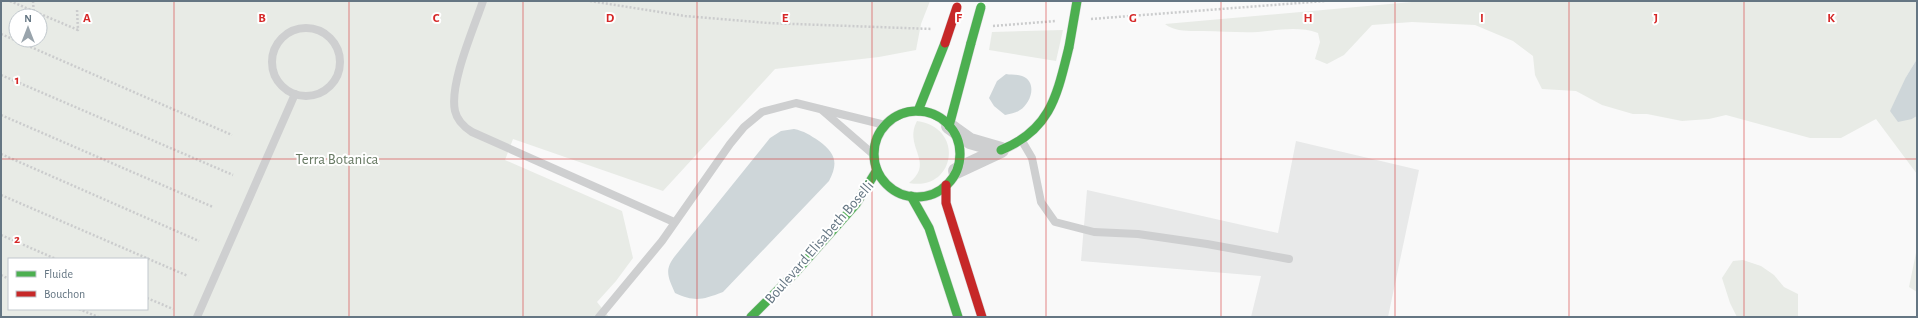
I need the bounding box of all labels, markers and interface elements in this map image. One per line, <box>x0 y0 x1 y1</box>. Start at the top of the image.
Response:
north arrow <box>8 8 48 48</box>
text: A <box>83 12 91 25</box>
text: B <box>258 12 266 25</box>
text: C <box>433 12 440 25</box>
text: D <box>606 12 615 25</box>
text: E <box>782 12 789 25</box>
text: F <box>956 12 963 25</box>
text: G <box>1129 12 1137 25</box>
text: H <box>1303 12 1313 25</box>
text: I <box>1480 12 1484 25</box>
text: J <box>1654 12 1658 25</box>
text: K <box>1827 12 1835 25</box>
text: N <box>24 13 32 24</box>
text: 1 <box>15 74 19 87</box>
park label: Terra Botanica <box>296 152 379 167</box>
street label: Boulevard Elisabeth Boselli <box>762 178 877 306</box>
text: 2 <box>14 233 20 246</box>
legend <box>8 258 148 310</box>
text: Fluide <box>44 268 73 280</box>
text: Bouchon <box>44 288 85 300</box>

